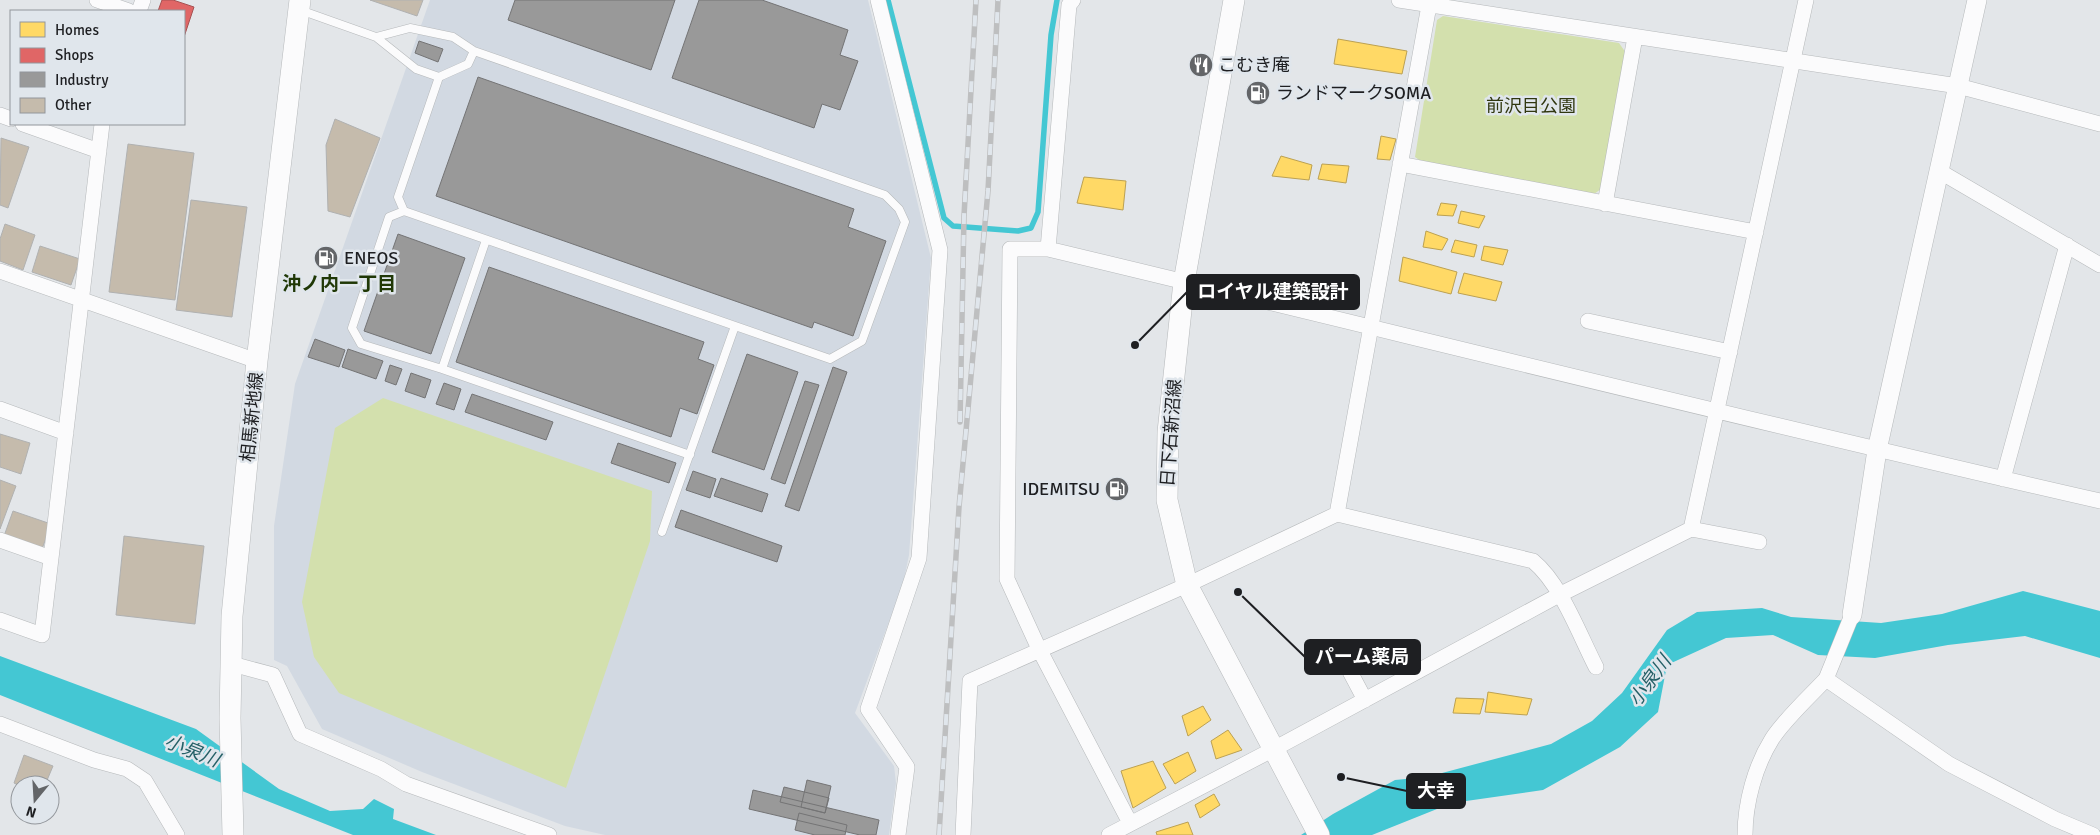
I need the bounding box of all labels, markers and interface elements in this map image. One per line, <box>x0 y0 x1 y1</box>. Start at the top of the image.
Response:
legend <box>10 10 185 125</box>
text: Homes <box>55 21 99 39</box>
text: Shops <box>55 46 94 64</box>
restaurant icon: こむき庵 <box>1188 52 1214 78</box>
place label: こむき庵 <box>1218 54 1290 76</box>
text: Industry <box>55 71 108 89</box>
fuel station icon: ランドマークSOMA <box>1245 80 1271 106</box>
place label: ランドマークSOMA <box>1276 82 1431 104</box>
park label: 前沢目公園 <box>1486 95 1576 117</box>
text: Other <box>55 96 92 114</box>
fuel station icon: ENEOS <box>313 245 339 271</box>
place label: ENEOS <box>344 247 398 269</box>
district label: 沖ノ内一丁目 <box>282 272 396 296</box>
callout: ロイヤル建築設計 <box>1187 275 1359 309</box>
text: ロイヤル建築設計 <box>1197 280 1349 304</box>
street label: 相馬新地線 <box>236 371 268 463</box>
street label: 日下石新沼線 <box>1156 378 1186 488</box>
fuel station icon: IDEMITSU <box>1104 476 1130 502</box>
place label: IDEMITSU <box>1022 478 1100 500</box>
callout: パーム薬局 <box>1305 640 1420 674</box>
text: パーム薬局 <box>1315 645 1409 669</box>
water label: 小泉川 <box>1624 649 1678 711</box>
water label: 小泉川 <box>161 729 225 774</box>
callout: 大幸 <box>1407 774 1465 808</box>
north arrow <box>10 775 60 825</box>
text: 大幸 <box>1417 779 1455 803</box>
text: N <box>24 802 38 821</box>

